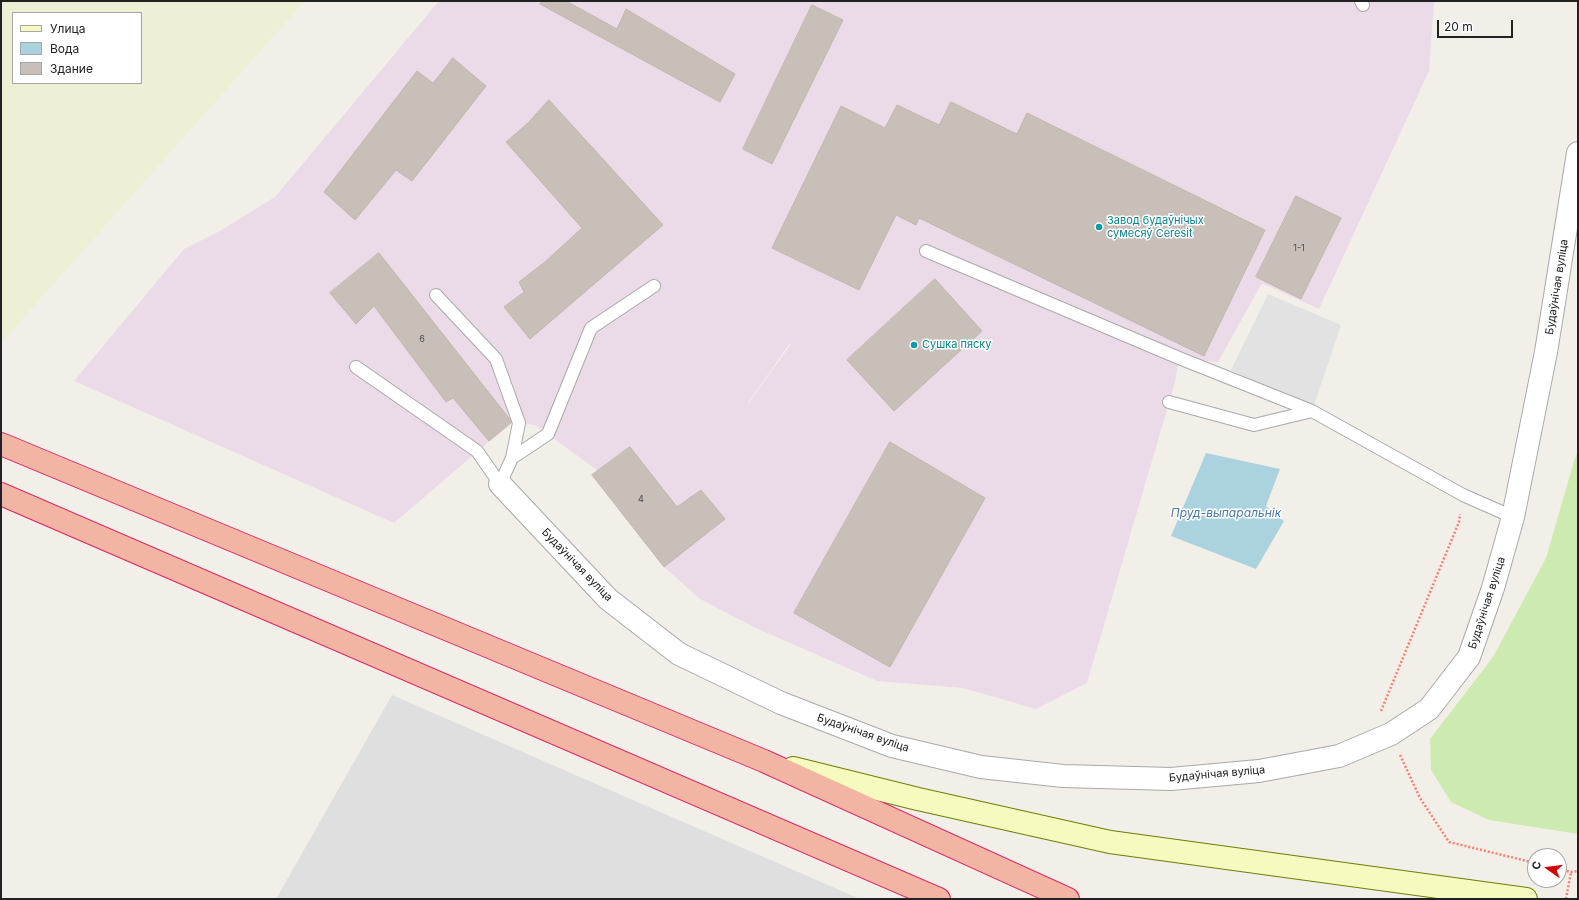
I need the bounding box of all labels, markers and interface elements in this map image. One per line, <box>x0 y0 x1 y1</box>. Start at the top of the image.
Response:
legend <box>12 12 142 84</box>
scale bar <box>1439 12 1515 38</box>
text: 20 m <box>1444 19 1473 34</box>
text: Улица <box>50 21 85 36</box>
text: Вода <box>50 41 79 56</box>
text: Здание <box>50 61 93 76</box>
place label: Завод будаўнічых сумесяў Ceresit <box>1107 214 1204 240</box>
marker: Завод будаўнічых сумесяў Ceresit <box>1094 222 1104 232</box>
street label: Будаўнічая вуліца <box>1543 238 1571 336</box>
house number: 1-1 <box>1293 243 1305 253</box>
house number: 6 <box>419 334 425 344</box>
place label: Сушка пяску <box>922 338 991 352</box>
marker: Сушка пяску <box>909 340 919 350</box>
house number: 4 <box>638 494 644 504</box>
water label: Пруд-выпаральнік <box>1171 506 1281 520</box>
street label: Будаўнічая вуліца <box>539 526 615 604</box>
street label: Будаўнічая вуліца <box>1466 555 1508 651</box>
street label: Будаўнічая вуліца <box>815 711 911 755</box>
street label: Будаўнічая вуліца <box>1168 763 1266 785</box>
north arrow <box>1527 848 1567 888</box>
text: С <box>1529 860 1544 871</box>

